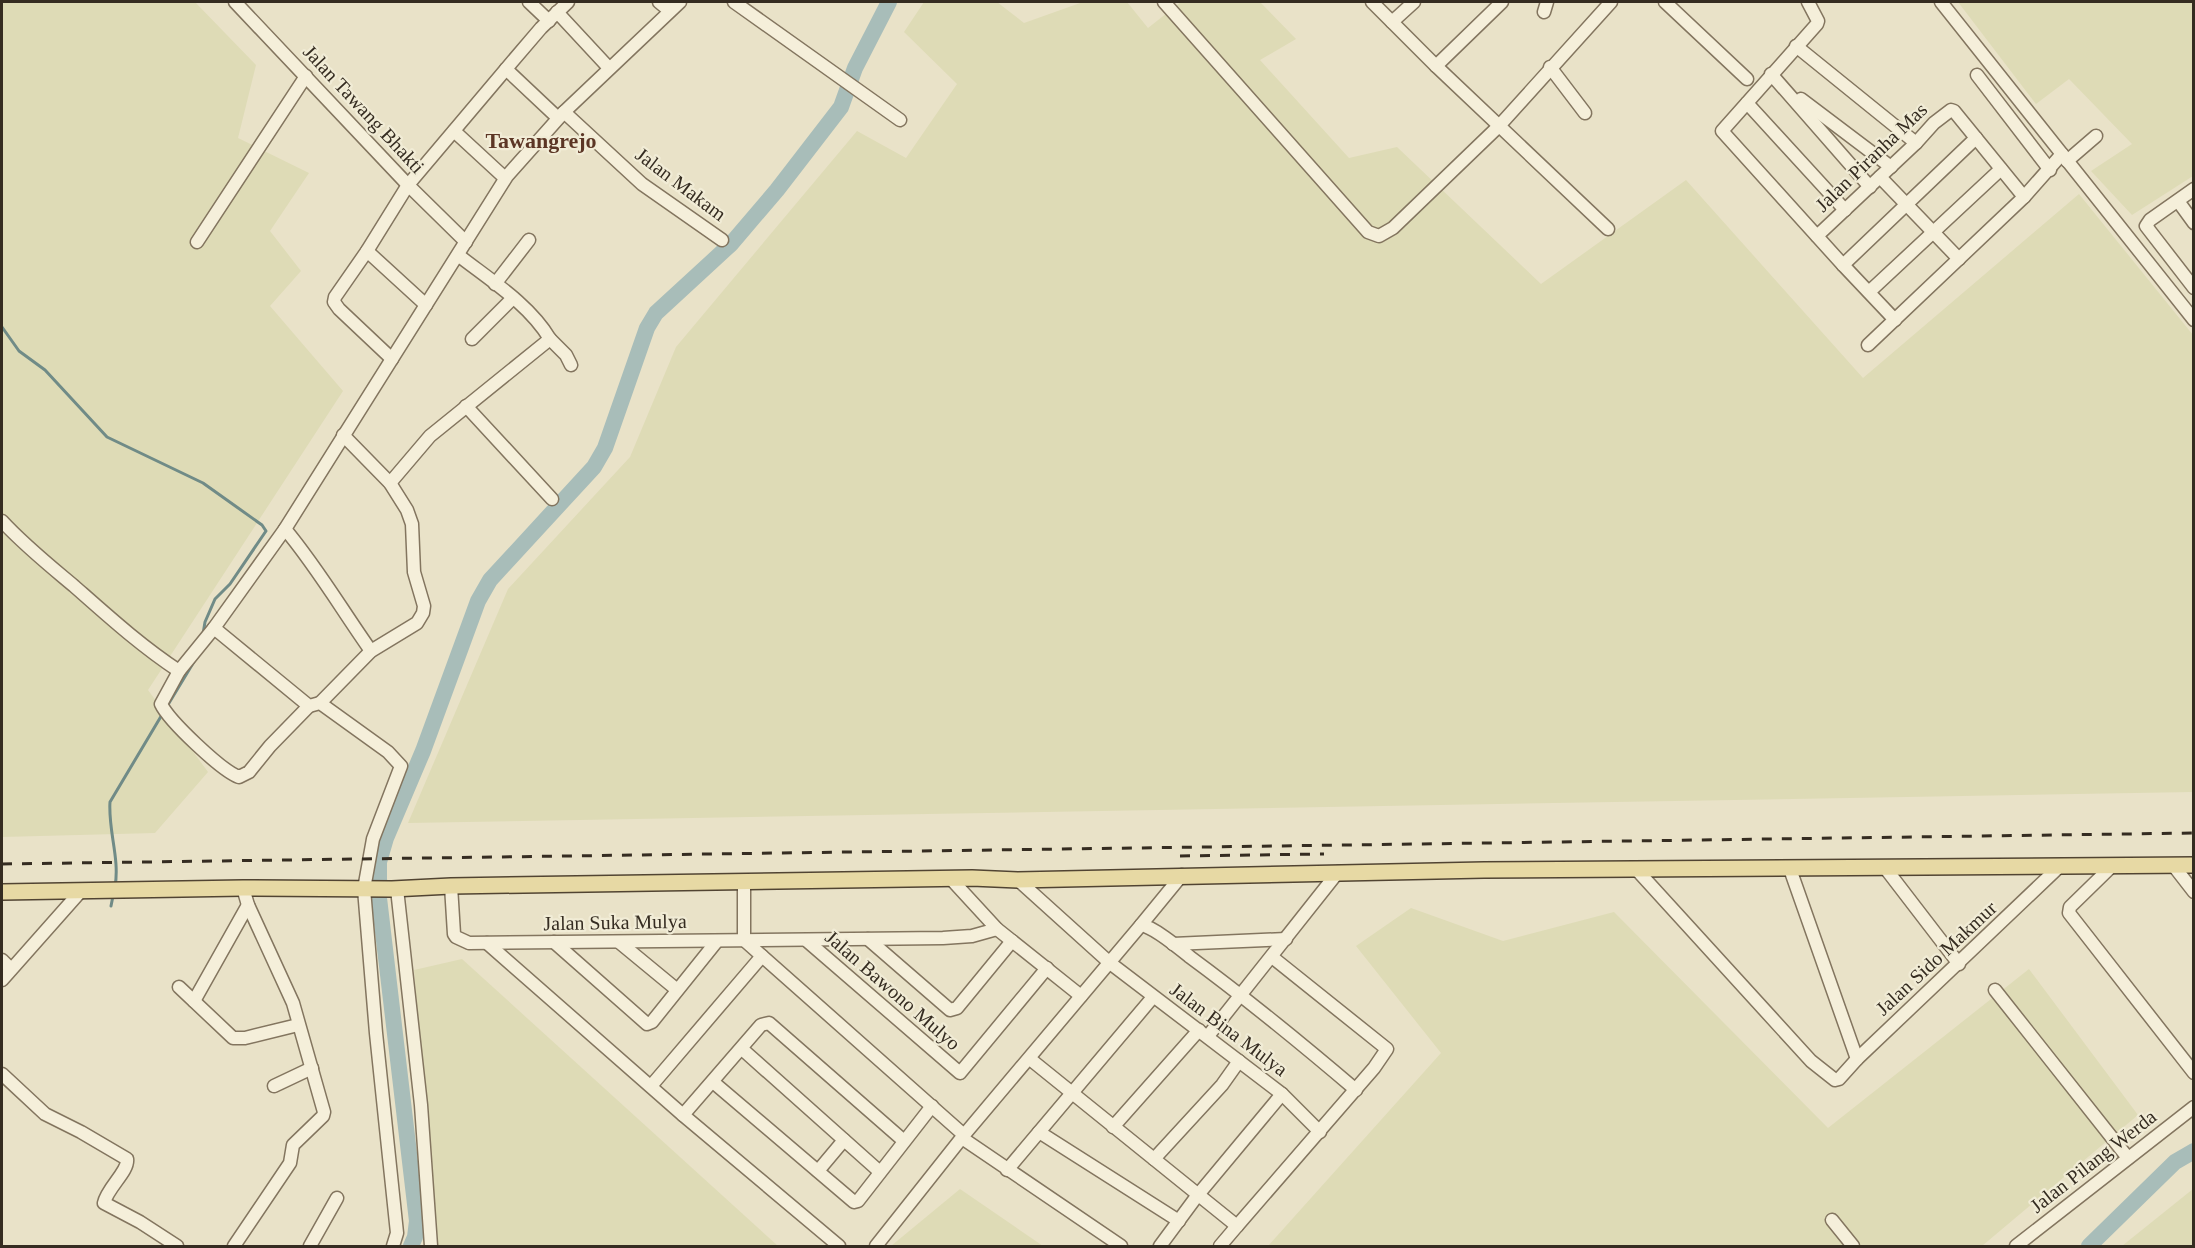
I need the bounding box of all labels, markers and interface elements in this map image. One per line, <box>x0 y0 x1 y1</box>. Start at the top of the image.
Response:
street label: Jalan Tawang Bhakti <box>298 40 429 179</box>
street label: Jalan Piranha Mas <box>1811 98 1932 216</box>
district label: Tawangrejo <box>485 128 597 153</box>
street label: Jalan Makam <box>632 143 731 225</box>
street label: Jalan Sido Makmur <box>1871 896 2001 1019</box>
street label: Jalan Suka Mulya <box>543 910 687 935</box>
street label: Jalan Bawono Mulyo <box>821 926 965 1055</box>
street label: Jalan Bina Mulya <box>1165 978 1292 1081</box>
street label: Jalan Pilang Werda <box>2026 1105 2161 1218</box>

